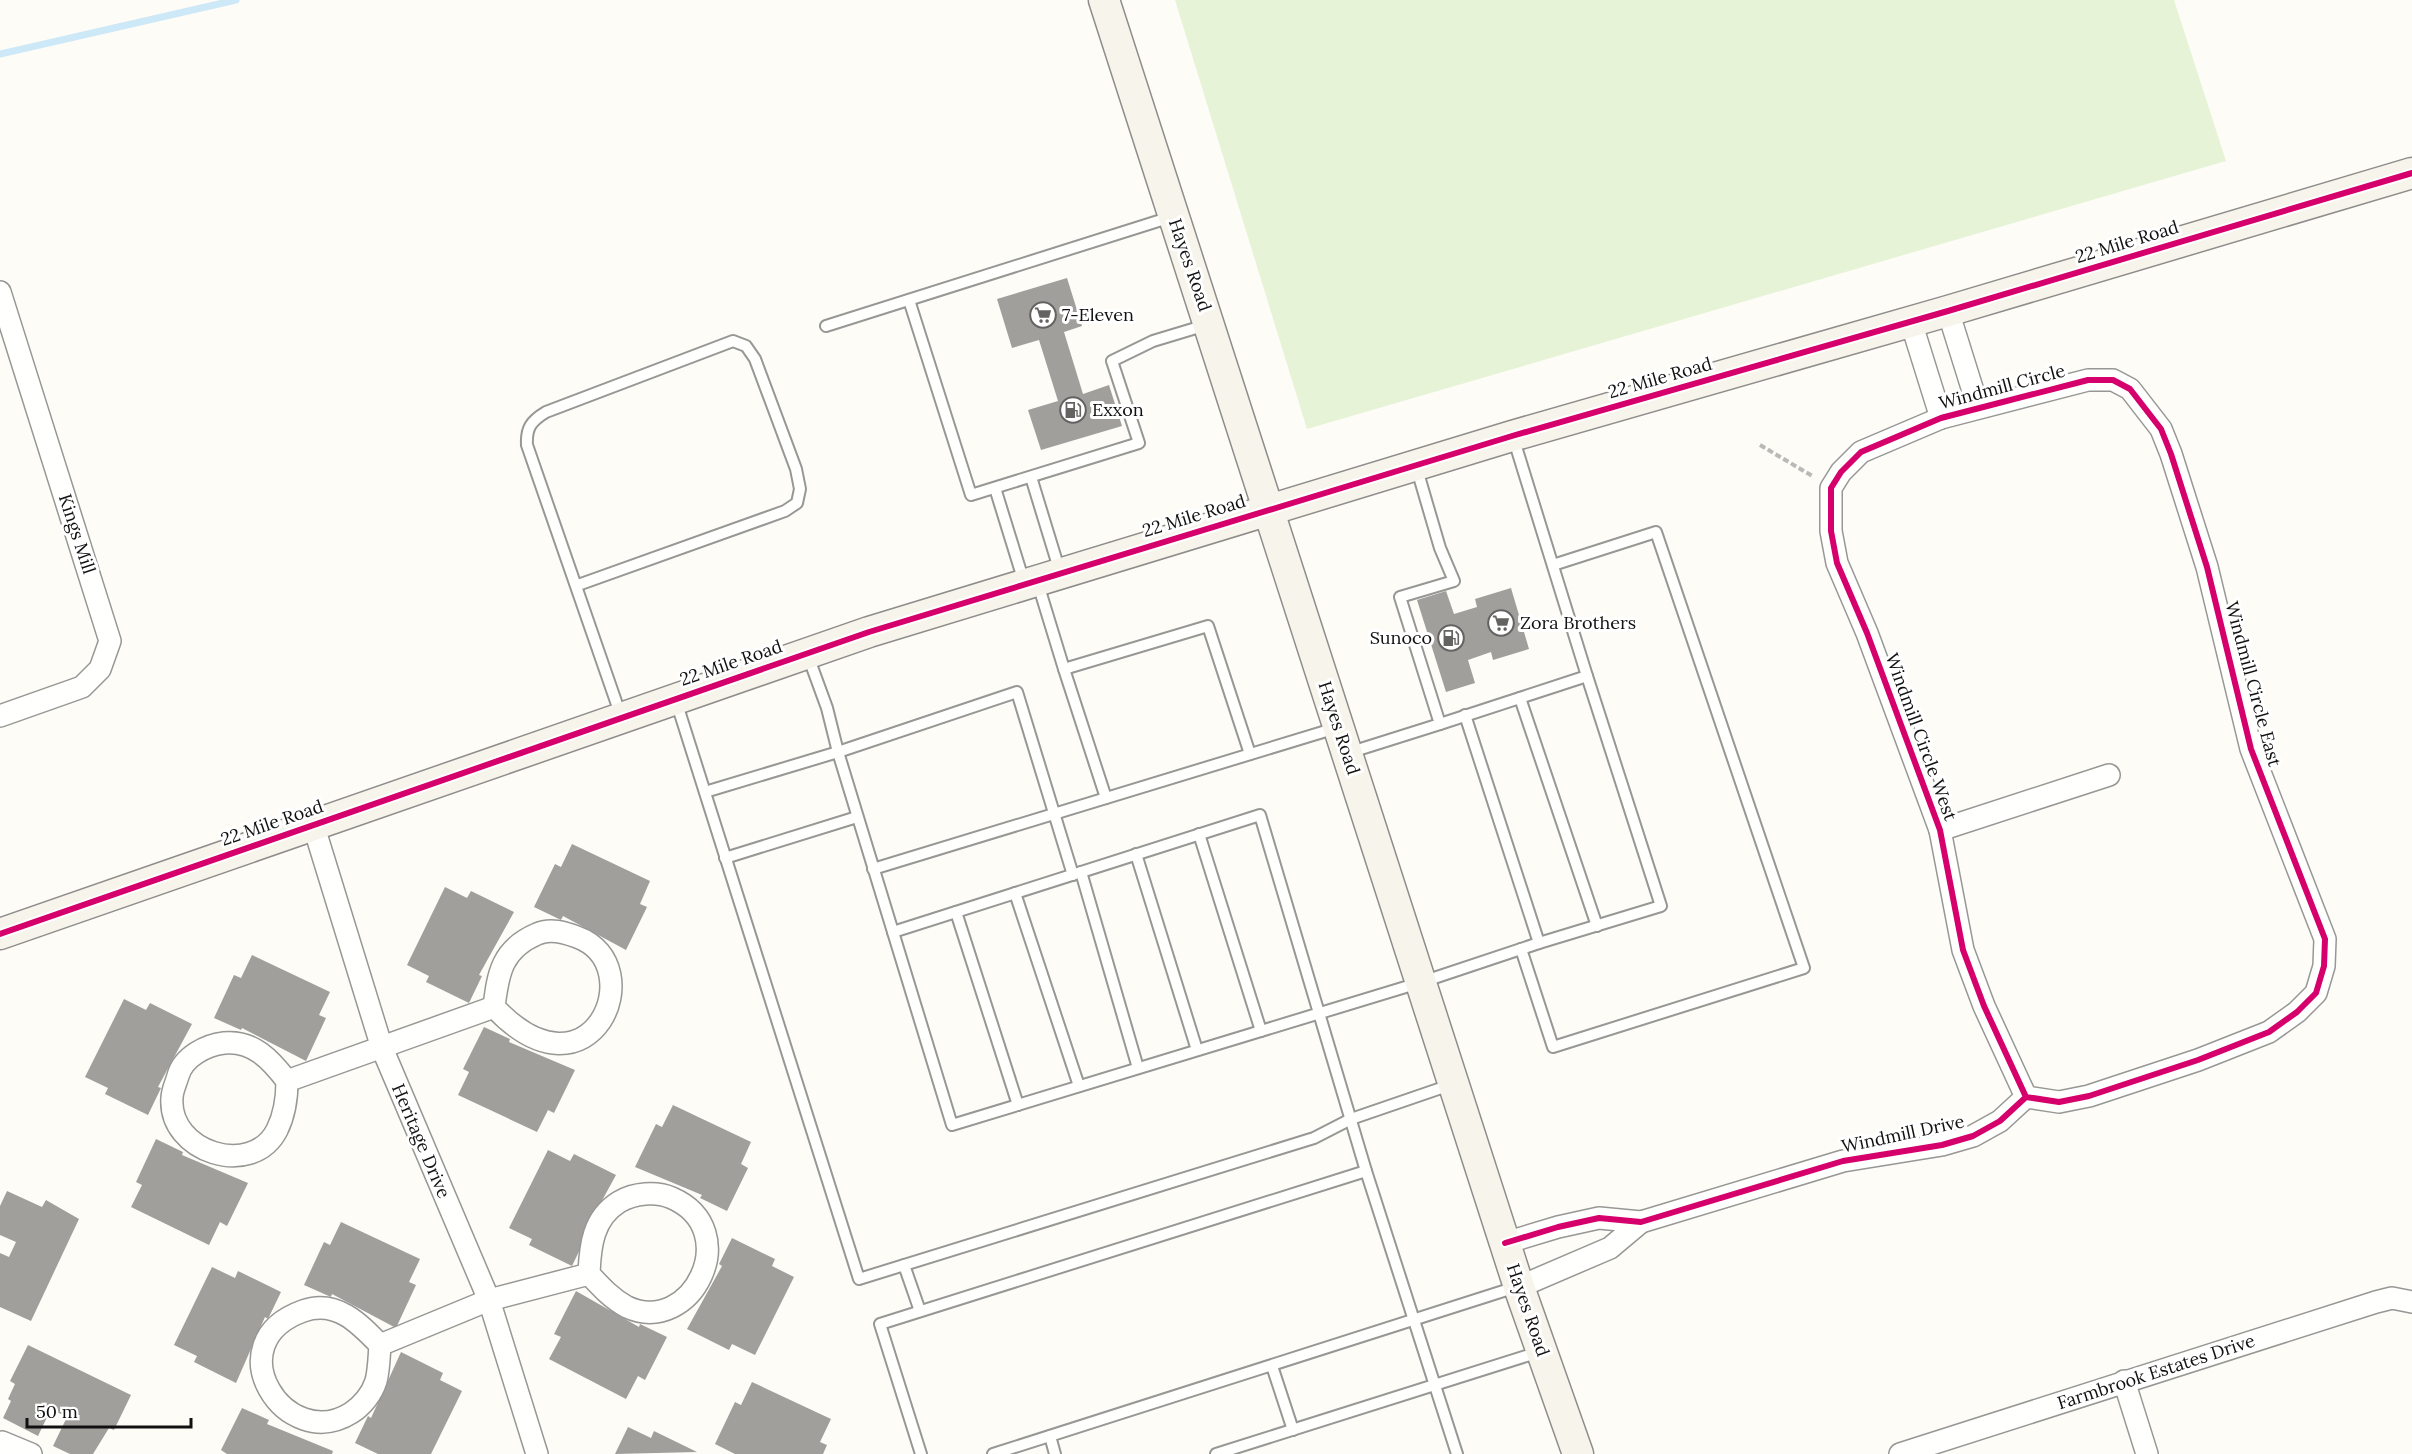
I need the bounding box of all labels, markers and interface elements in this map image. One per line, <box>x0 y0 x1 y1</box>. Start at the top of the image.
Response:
street label: Hayes Road <box>1164 215 1217 315</box>
street label: 22 Mile Road <box>2072 215 2182 268</box>
supermarket icon: 7-Eleven <box>1028 300 1058 330</box>
place label: 7-Eleven <box>1062 303 1134 326</box>
street label: 22 Mile Road <box>1605 352 1715 403</box>
street label: Windmill Circle <box>1936 359 2068 414</box>
fuel station icon: Exxon <box>1058 395 1088 425</box>
place label: Exxon <box>1092 398 1144 421</box>
street label: 22 Mile Road <box>1139 489 1249 542</box>
street label: Kings Mill <box>54 491 101 577</box>
street label: Windmill Circle East <box>2220 599 2287 769</box>
supermarket icon: Zora Brothers <box>1486 608 1516 638</box>
place label: Zora Brothers <box>1520 611 1636 634</box>
fuel station icon: Sunoco <box>1436 623 1466 653</box>
place label: Sunoco <box>1370 626 1432 649</box>
street label: 22 Mile Road <box>677 634 785 691</box>
street label: Windmill Circle West <box>1880 650 1962 824</box>
street label: Hayes Road <box>1314 678 1365 778</box>
street label: 22 Mile Road <box>218 794 326 851</box>
street label: Heritage Drive <box>387 1080 456 1202</box>
street label: Windmill Drive <box>1839 1109 1967 1158</box>
street label: Hayes Road <box>1502 1260 1555 1360</box>
street label: Farmbrook Estates Drive <box>2054 1329 2258 1414</box>
scale bar <box>27 1391 190 1429</box>
text: 50 m <box>36 1400 78 1423</box>

